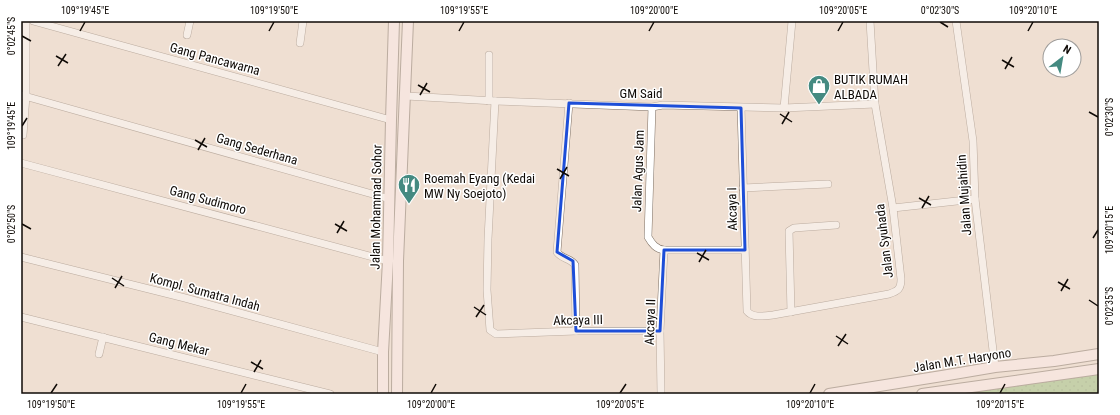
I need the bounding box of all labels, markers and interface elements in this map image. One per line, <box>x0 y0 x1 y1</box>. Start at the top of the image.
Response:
text: 109°19'45"E <box>61 5 109 16</box>
text: 109°19'50"E <box>250 5 298 16</box>
text: 109°19'55"E <box>440 5 488 16</box>
text: 109°20'00"E <box>630 5 678 16</box>
text: 109°20'05"E <box>819 5 867 16</box>
text: 0°02'30"S <box>921 5 959 16</box>
text: 109°20'10"E <box>1009 5 1057 16</box>
text: 0°02'45"S <box>6 17 17 55</box>
north arrow <box>1042 38 1082 78</box>
street label: Gang Pancawarna <box>168 40 262 78</box>
text: N <box>1061 43 1073 57</box>
place label: BUTIK RUMAH ALBADA <box>834 72 908 102</box>
shop icon: BUTIK RUMAH ALBADA <box>806 73 832 106</box>
street label: GM Said <box>620 86 662 101</box>
text: 0°02'30"S <box>1104 98 1115 136</box>
text: 109°19'45"E <box>6 102 17 150</box>
street label: Gang Sederhana <box>215 130 299 168</box>
street label: Jalan Agus Jam <box>629 130 647 212</box>
street label: Jalan Mohammad Sohor <box>367 144 385 270</box>
street label: Jalan Mujahidin <box>954 154 974 236</box>
place label: Roemah Eyang (Kedai MW Ny Soejoto) <box>424 171 535 201</box>
restaurant icon: Roemah Eyang (Kedai MW Ny Soejoto) <box>396 172 422 205</box>
street label: Gang Sudimoro <box>168 183 248 217</box>
street label: Akcaya I <box>724 187 740 231</box>
street label: Jalan Syuhada <box>872 203 896 279</box>
text: 0°02'50"S <box>6 205 17 243</box>
text: 109°20'15"E <box>1104 206 1115 254</box>
street label: Kompl. Sumatra Indah <box>148 270 262 314</box>
text: 0°02'35"S <box>1104 287 1115 325</box>
street label: Akcaya II <box>642 299 658 345</box>
street label: Akcaya III <box>553 312 603 328</box>
street label: Gang Mekar <box>147 329 211 359</box>
street label: Jalan M.T. Haryono <box>912 345 1012 375</box>
text: 109°19'50"E <box>27 399 75 410</box>
text: 109°19'55"E <box>217 399 265 410</box>
text: 109°20'00"E <box>407 399 455 410</box>
text: 109°20'05"E <box>596 399 644 410</box>
text: 109°20'10"E <box>786 399 834 410</box>
text: 109°20'15"E <box>976 399 1024 410</box>

